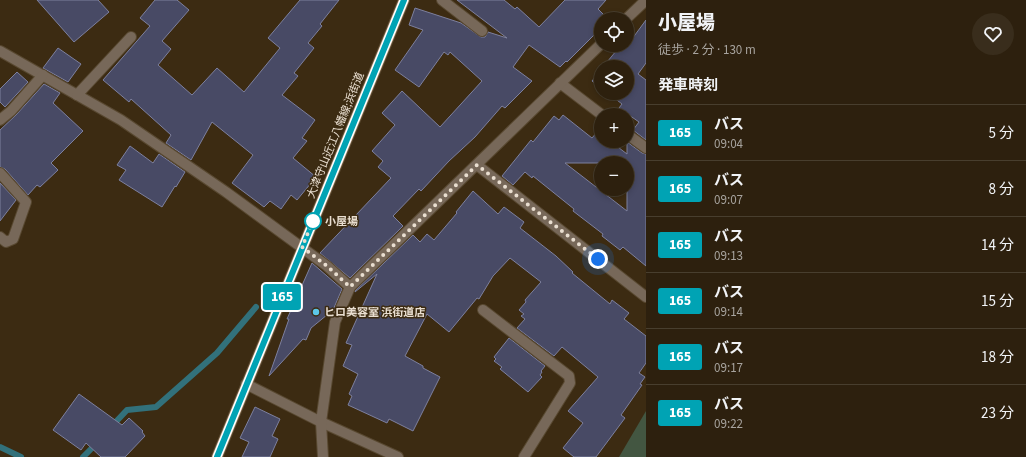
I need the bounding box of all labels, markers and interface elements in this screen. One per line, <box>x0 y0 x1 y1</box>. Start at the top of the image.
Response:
text: 小屋場 <box>658 10 715 37</box>
map controls <box>594 12 634 196</box>
button: locate <box>594 12 634 52</box>
button: heart <box>972 13 1014 55</box>
text: 徒歩 · 2 分 · 130 m <box>658 41 756 59</box>
button: layers <box>594 60 634 100</box>
street label: 大津守山近江八幡線;浜街道 <box>303 70 368 200</box>
text: 発車時刻 <box>658 75 718 96</box>
button: + <box>594 108 634 148</box>
text: バス <box>714 114 744 135</box>
text: 165 <box>669 123 691 143</box>
text: 5 分 <box>989 123 1014 144</box>
text: 09:04 <box>714 135 743 153</box>
button: − <box>594 156 634 196</box>
text: バス <box>714 170 744 191</box>
text: 165 <box>669 179 691 199</box>
text: 8 分 <box>989 179 1014 200</box>
text: 09:07 <box>714 191 743 209</box>
marker: 小屋場 <box>304 212 322 230</box>
place label: 小屋場 <box>325 214 358 229</box>
text: バス <box>714 226 744 247</box>
text: 165 <box>669 235 691 255</box>
text: 14 分 <box>981 235 1014 256</box>
text: 09:13 <box>714 247 743 265</box>
your location <box>588 249 608 269</box>
text: バス <box>714 282 744 303</box>
line badge: 165 <box>259 284 305 310</box>
text: 165 <box>271 287 293 307</box>
text: 165 <box>669 291 691 311</box>
text: 15 分 <box>981 291 1014 312</box>
text: 09:14 <box>714 303 743 321</box>
place label: ヒロ美容室 浜街道店 <box>324 305 425 320</box>
marker: ヒロ美容室 浜街道店 <box>311 307 321 317</box>
text: バス <box>714 338 744 359</box>
text: 165 <box>669 347 691 367</box>
text: 18 分 <box>981 347 1014 368</box>
text: 09:17 <box>714 359 743 377</box>
text: バス <box>714 394 744 415</box>
text: 165 <box>669 403 691 423</box>
text: 23 分 <box>981 403 1014 424</box>
text: 09:22 <box>714 415 743 433</box>

